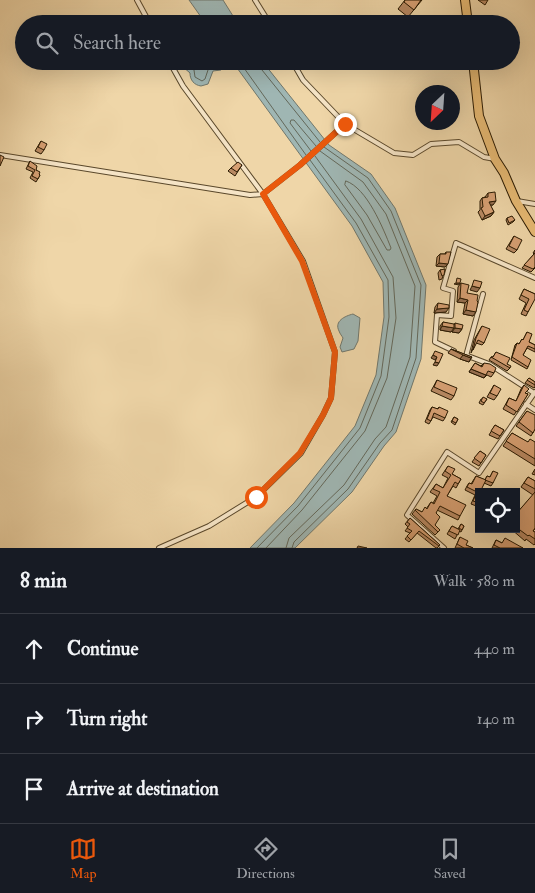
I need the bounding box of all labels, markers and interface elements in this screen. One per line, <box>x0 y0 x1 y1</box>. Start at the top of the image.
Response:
search box <box>15 15 520 70</box>
icon: search <box>33 29 61 57</box>
text: Search here <box>73 31 161 55</box>
north arrow <box>415 85 460 130</box>
route end <box>334 113 357 136</box>
route start <box>245 486 268 509</box>
map controls <box>475 488 520 533</box>
button: locate <box>475 488 520 533</box>
text: 8 min <box>20 567 67 594</box>
text: Walk · 580 m <box>433 571 515 591</box>
icon: ahead <box>20 635 48 663</box>
text: Continue <box>67 637 138 661</box>
text: 440 m <box>474 639 515 659</box>
icon: right <box>20 705 48 733</box>
text: Turn right <box>67 707 147 731</box>
text: 140 m <box>477 709 515 729</box>
icon: arrive <box>20 775 48 803</box>
text: Arrive at destination <box>67 777 219 801</box>
tab: Map <box>69 835 97 882</box>
tab: Directions <box>236 835 295 882</box>
tab: Saved <box>434 835 466 882</box>

